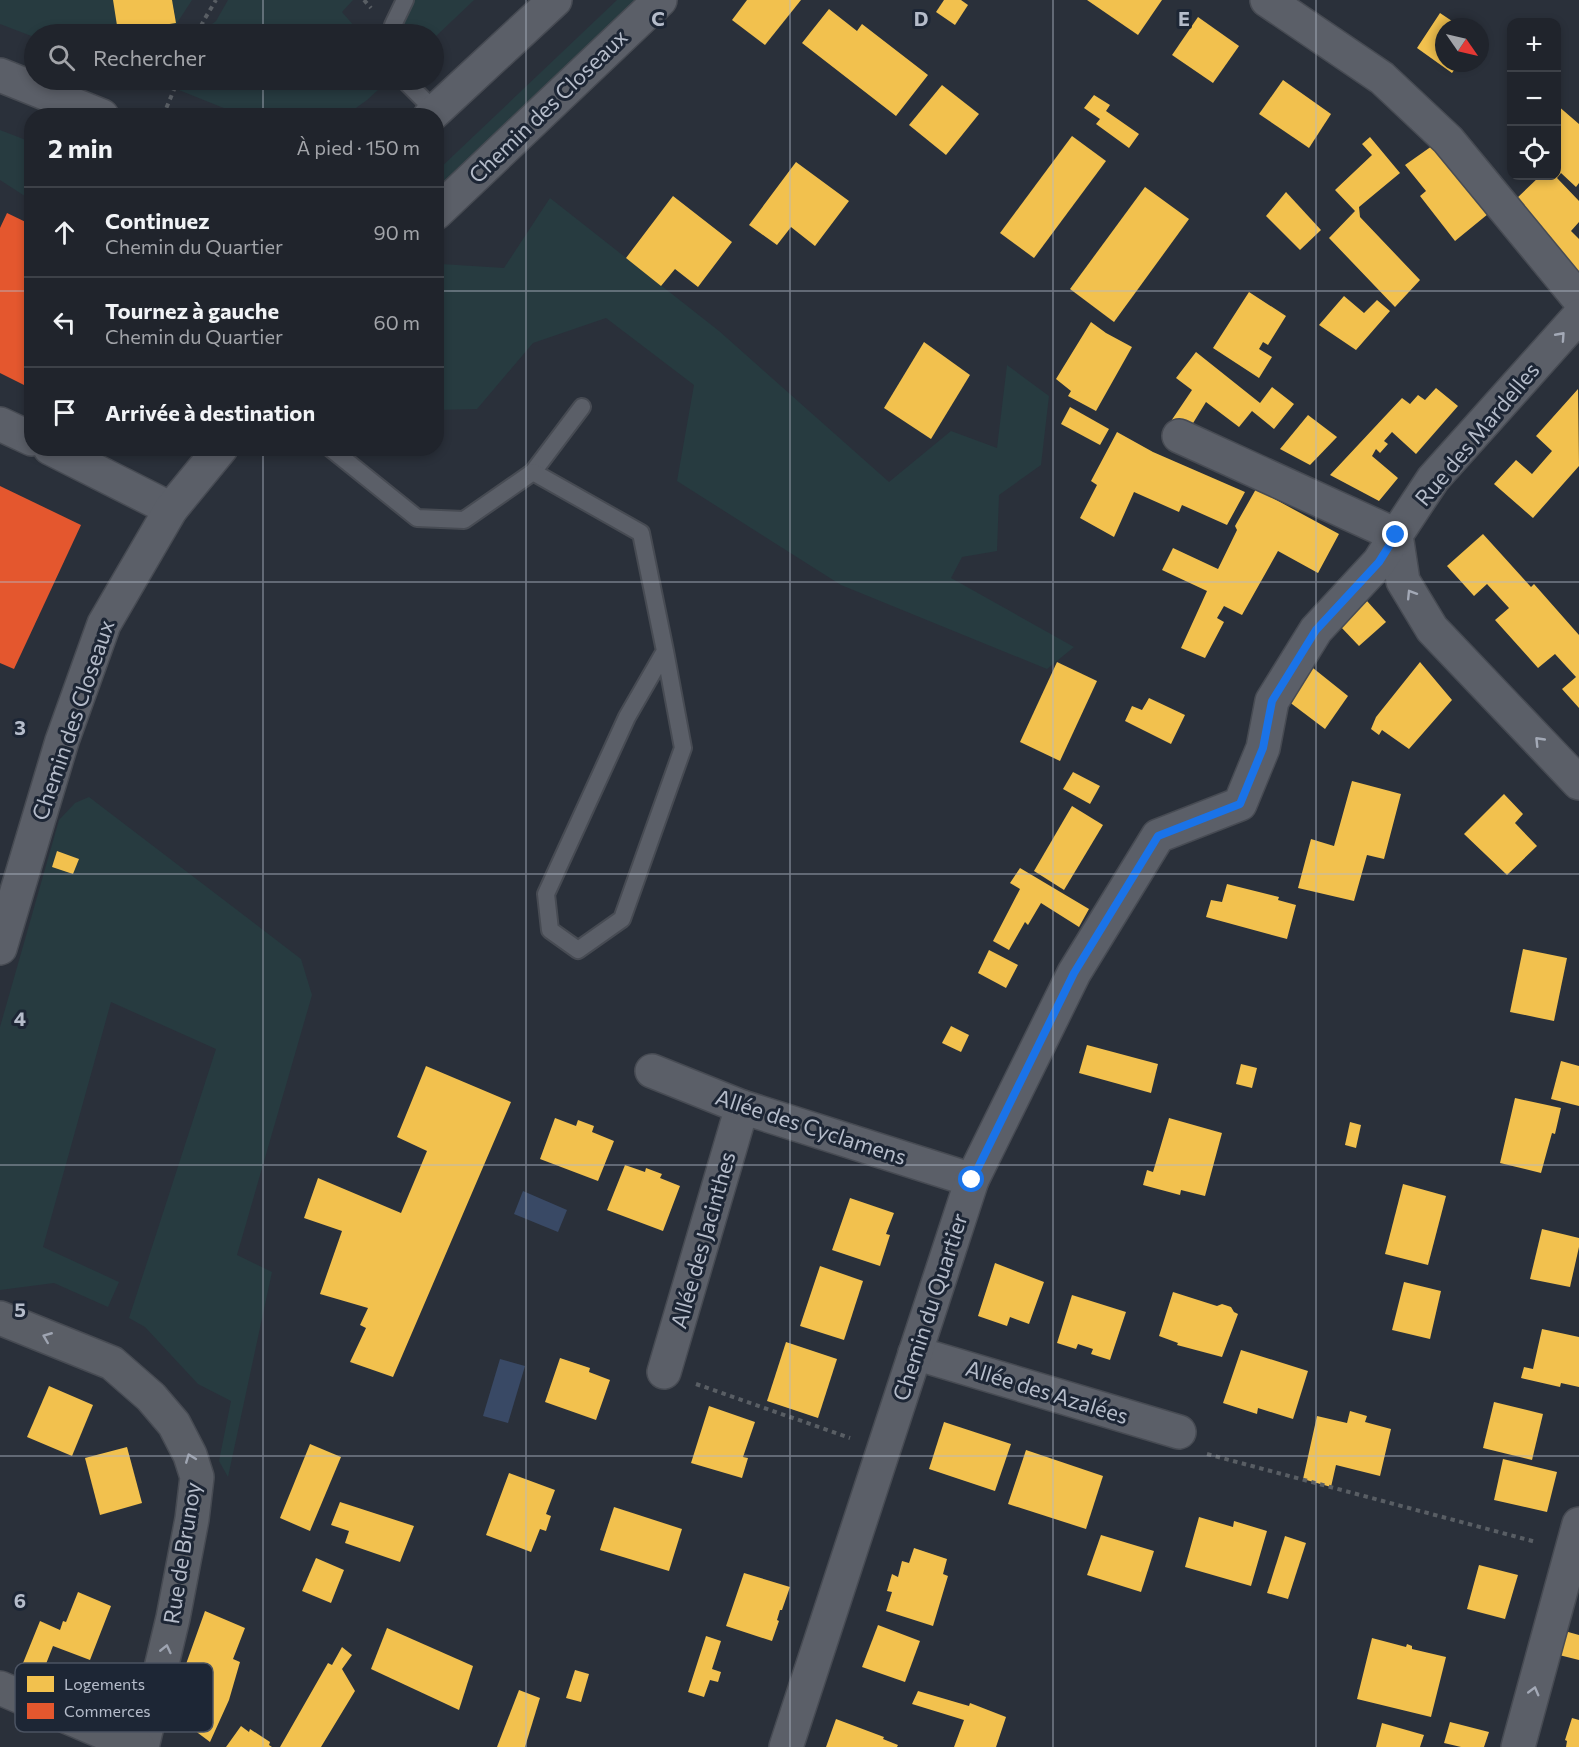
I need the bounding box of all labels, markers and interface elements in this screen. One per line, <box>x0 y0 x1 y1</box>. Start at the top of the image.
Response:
text: C <box>651 6 665 30</box>
text: D <box>914 6 928 30</box>
text: E <box>1178 6 1190 30</box>
north arrow <box>1435 18 1489 72</box>
map controls <box>1507 18 1561 180</box>
button: + <box>1507 18 1561 72</box>
street label: Chemin des Closeaux <box>463 23 633 188</box>
search box <box>24 24 444 90</box>
icon: search <box>45 41 78 74</box>
text: Rechercher <box>93 44 206 71</box>
button: − <box>1507 72 1561 126</box>
button: locate <box>1507 126 1561 180</box>
text: 2 min <box>48 132 113 163</box>
text: À pied · 150 m <box>297 135 420 159</box>
text: Continuez <box>105 207 210 234</box>
icon: ahead <box>48 216 81 249</box>
text: 90 m <box>374 220 420 244</box>
text: Chemin du Quartier <box>105 234 283 258</box>
text: Tournez à gauche <box>105 297 279 324</box>
icon: left <box>48 306 81 339</box>
text: 60 m <box>374 310 420 334</box>
text: Chemin du Quartier <box>105 324 283 348</box>
one-way arrow <box>1554 332 1565 343</box>
street label: Rue des Mardelles <box>1409 356 1545 511</box>
icon: arrive <box>48 396 81 429</box>
text: Arrivée à destination <box>105 399 315 426</box>
route end <box>1382 521 1408 547</box>
one-way arrow <box>1406 590 1418 600</box>
street label: Chemin des Closeaux <box>26 616 120 824</box>
text: 3 <box>14 715 26 739</box>
one-way arrow <box>1535 737 1546 748</box>
text: 4 <box>14 1006 26 1030</box>
street label: Allée des Cyclamens <box>712 1083 910 1170</box>
street label: Allée des Jacinthes <box>664 1148 741 1331</box>
route start <box>958 1166 984 1192</box>
street label: Chemin du Quartier <box>886 1209 973 1404</box>
text: 5 <box>14 1297 26 1321</box>
one-way arrow <box>42 1332 53 1344</box>
street label: Allée des Azalées <box>963 1354 1132 1429</box>
one-way arrow <box>185 1454 197 1465</box>
street label: Rue de Brunoy <box>157 1480 206 1626</box>
text: 6 <box>14 1588 26 1612</box>
one-way arrow <box>158 1645 171 1655</box>
legend <box>15 1663 213 1732</box>
text: Logements <box>64 1674 145 1693</box>
one-way arrow <box>1526 1686 1539 1696</box>
text: Commerces <box>64 1701 151 1720</box>

